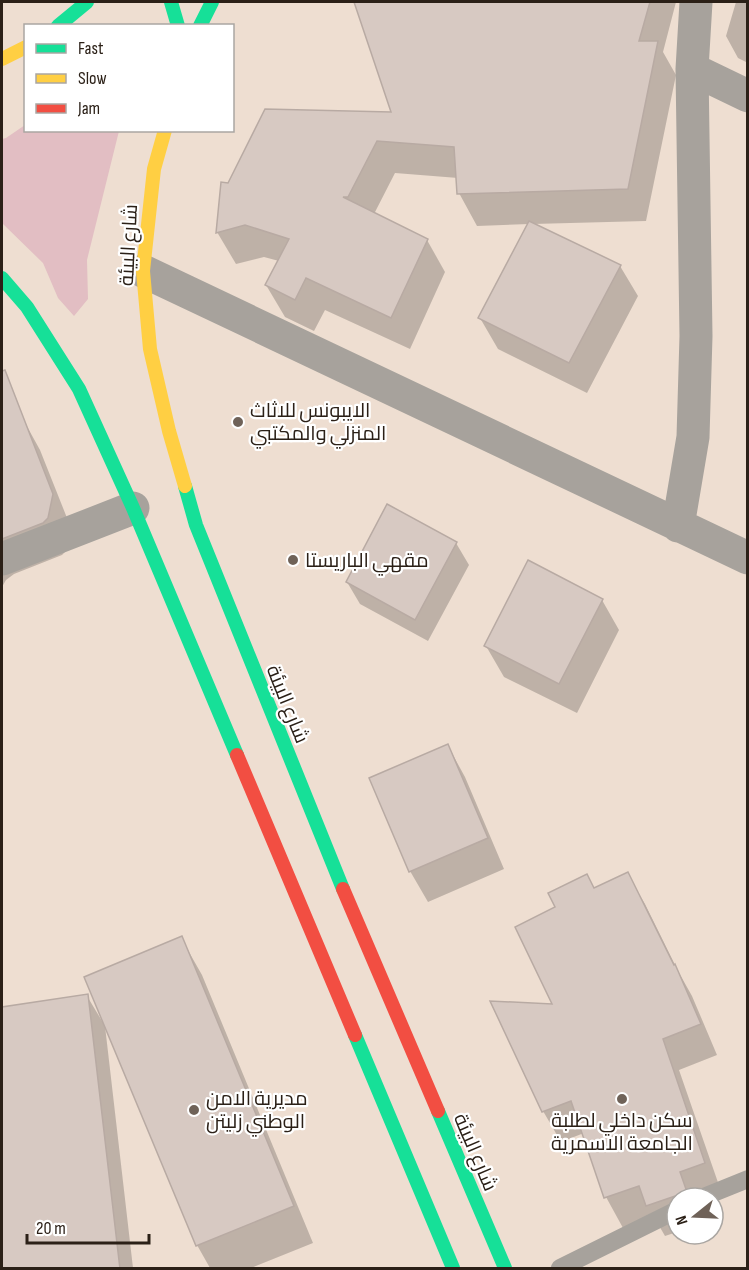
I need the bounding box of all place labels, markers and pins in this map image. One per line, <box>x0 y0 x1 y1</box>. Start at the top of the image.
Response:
place label: الايبونس للاثاث المنزلي والمكتبي <box>250 399 386 449</box>
marker: الايبونس للاثاث المنزلي والمكتبي <box>231 415 245 429</box>
place label: مقهي الباريستا <box>305 549 429 576</box>
marker: مقهي الباريستا <box>286 553 300 567</box>
place label: مديرية الامن الوطني زليتن <box>206 1087 308 1137</box>
marker: سكن داخلي لطلبة الجامعة اﻻسمرية <box>615 1092 629 1106</box>
marker: مديرية الامن الوطني زليتن <box>187 1103 201 1117</box>
place label: سكن داخلي لطلبة الجامعة اﻻسمرية <box>551 1109 693 1156</box>

